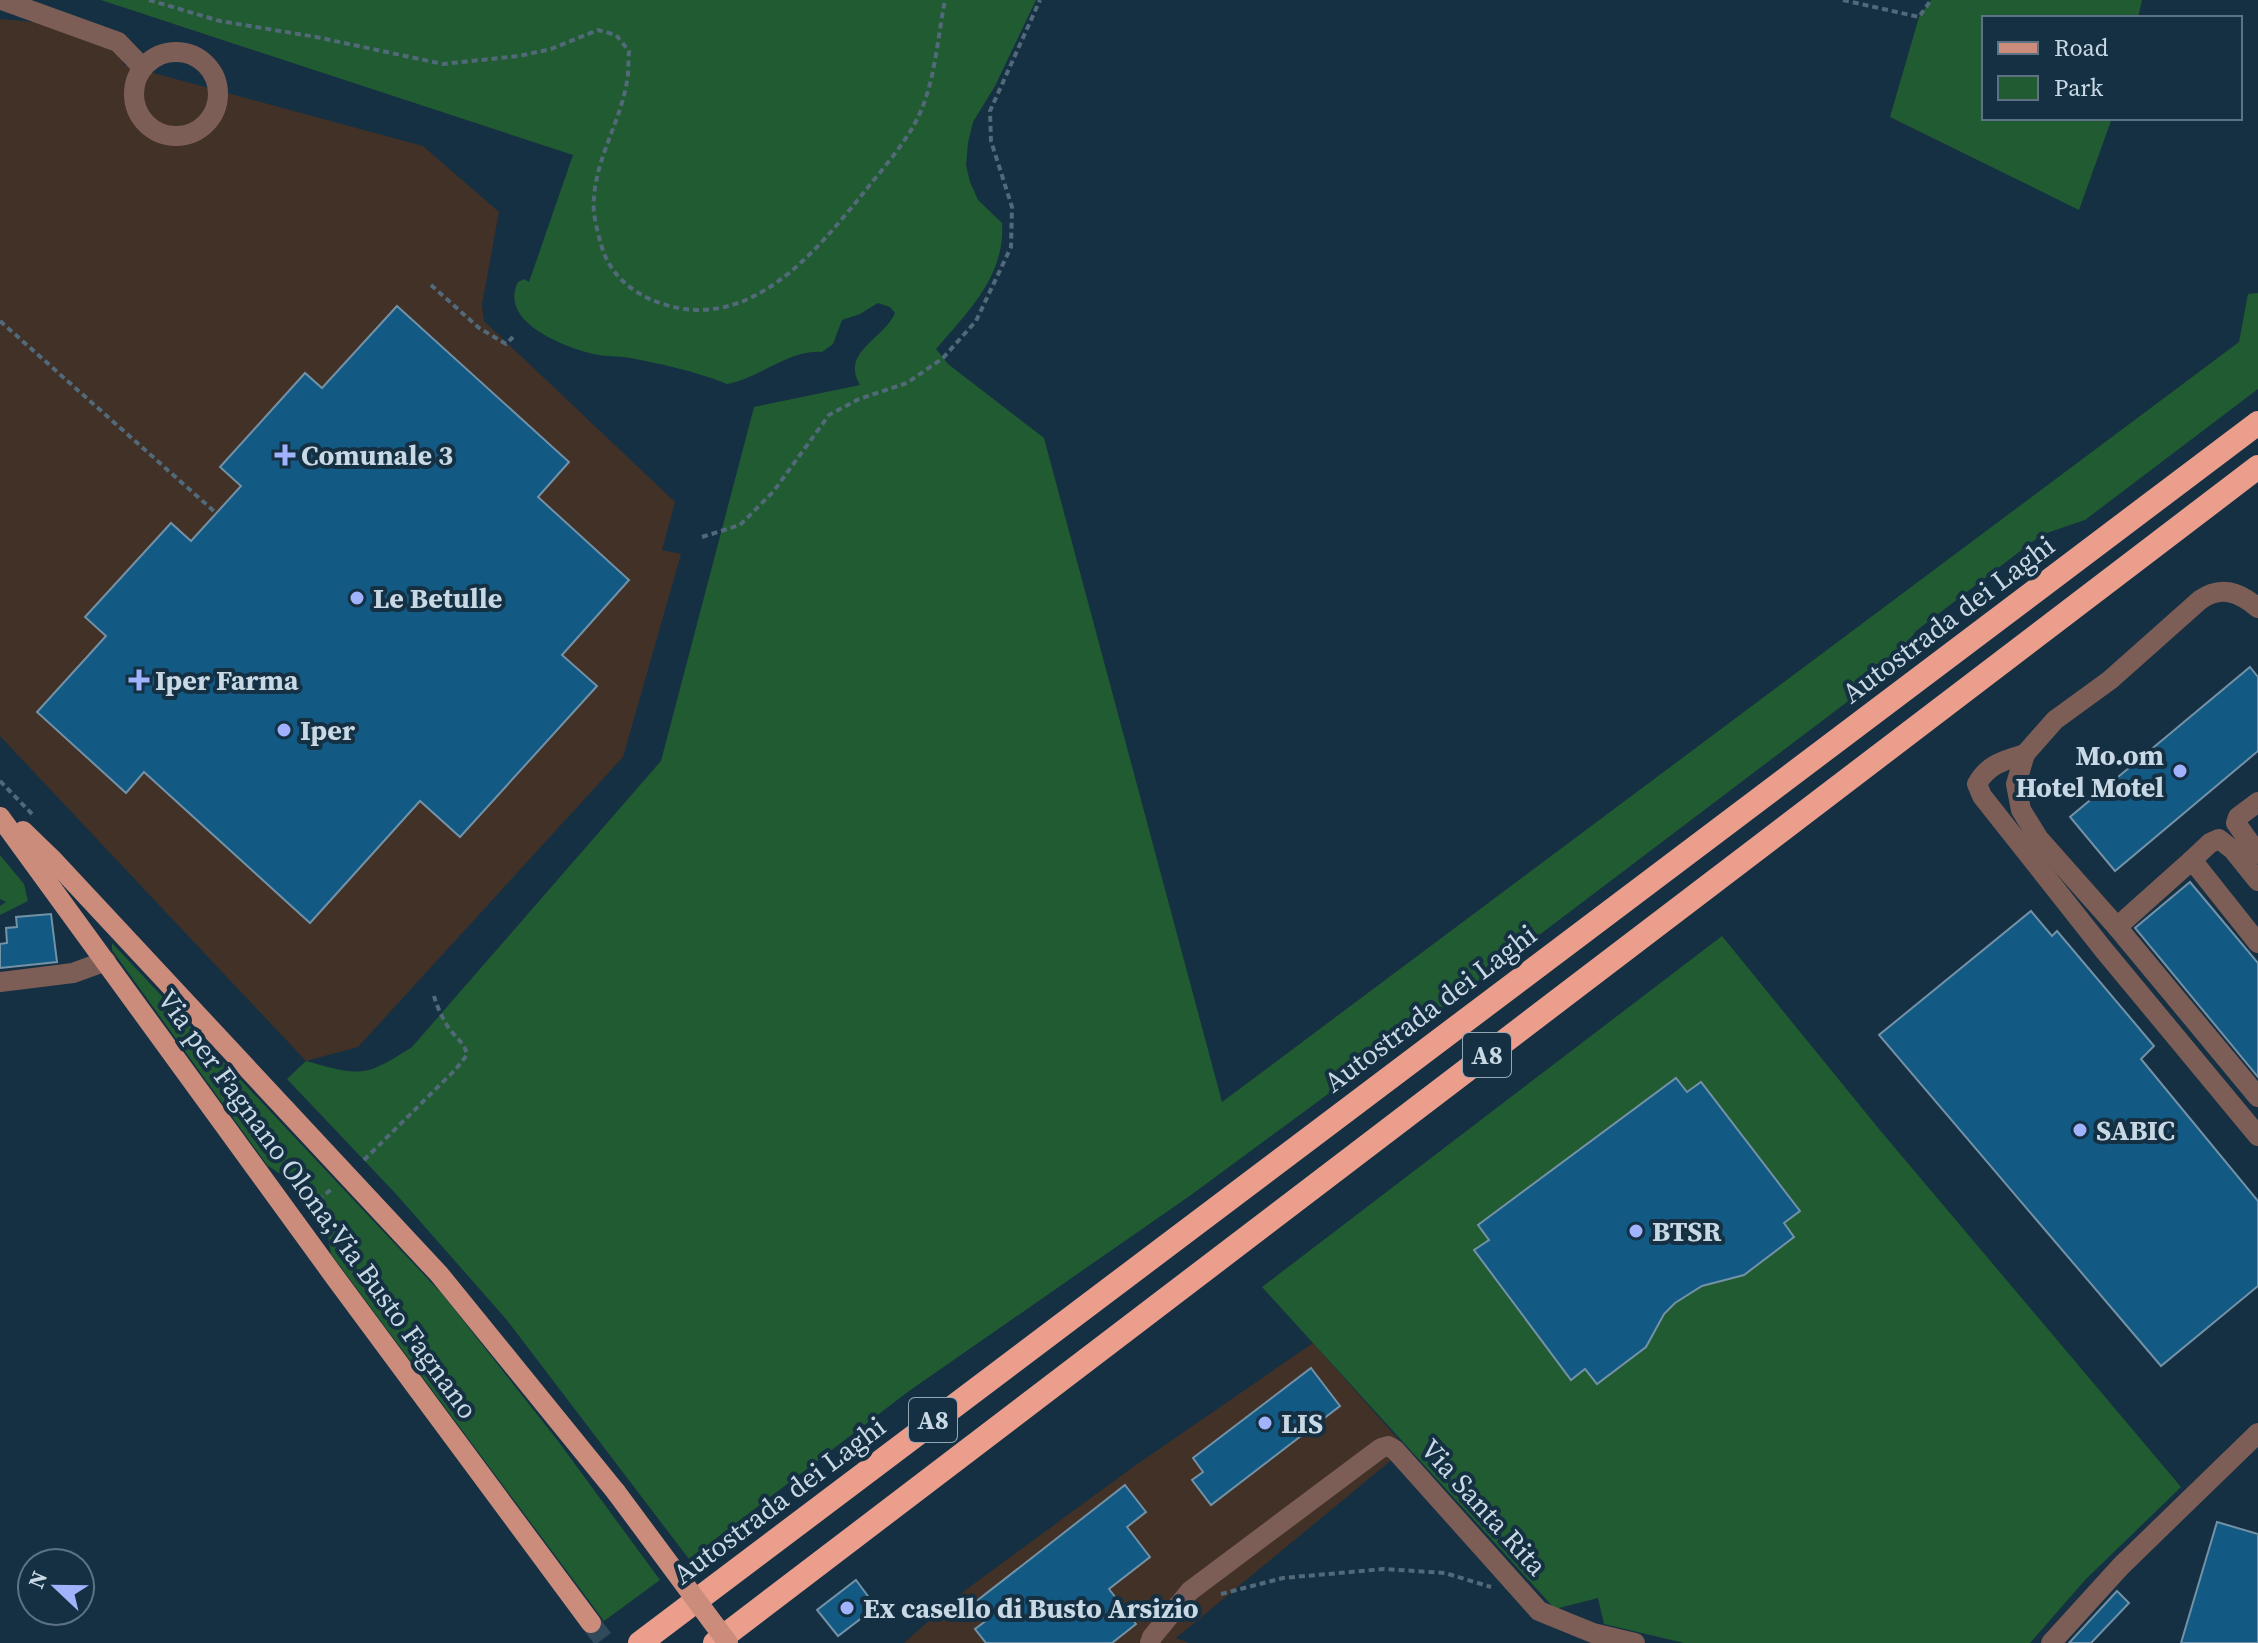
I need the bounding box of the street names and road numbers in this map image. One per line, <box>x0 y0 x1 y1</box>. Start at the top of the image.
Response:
street label: Autostrada dei Laghi <box>1834 526 2062 712</box>
street label: Autostrada dei Laghi <box>1316 915 1544 1101</box>
street label: Via per Fagnano Olona;Via Busto Fagnano <box>149 981 487 1427</box>
road number: A8 <box>1463 1033 1511 1077</box>
road number: A8 <box>909 1398 957 1442</box>
street label: Autostrada dei Laghi <box>665 1407 893 1593</box>
street label: Via Santa Rita <box>1412 1430 1556 1584</box>

